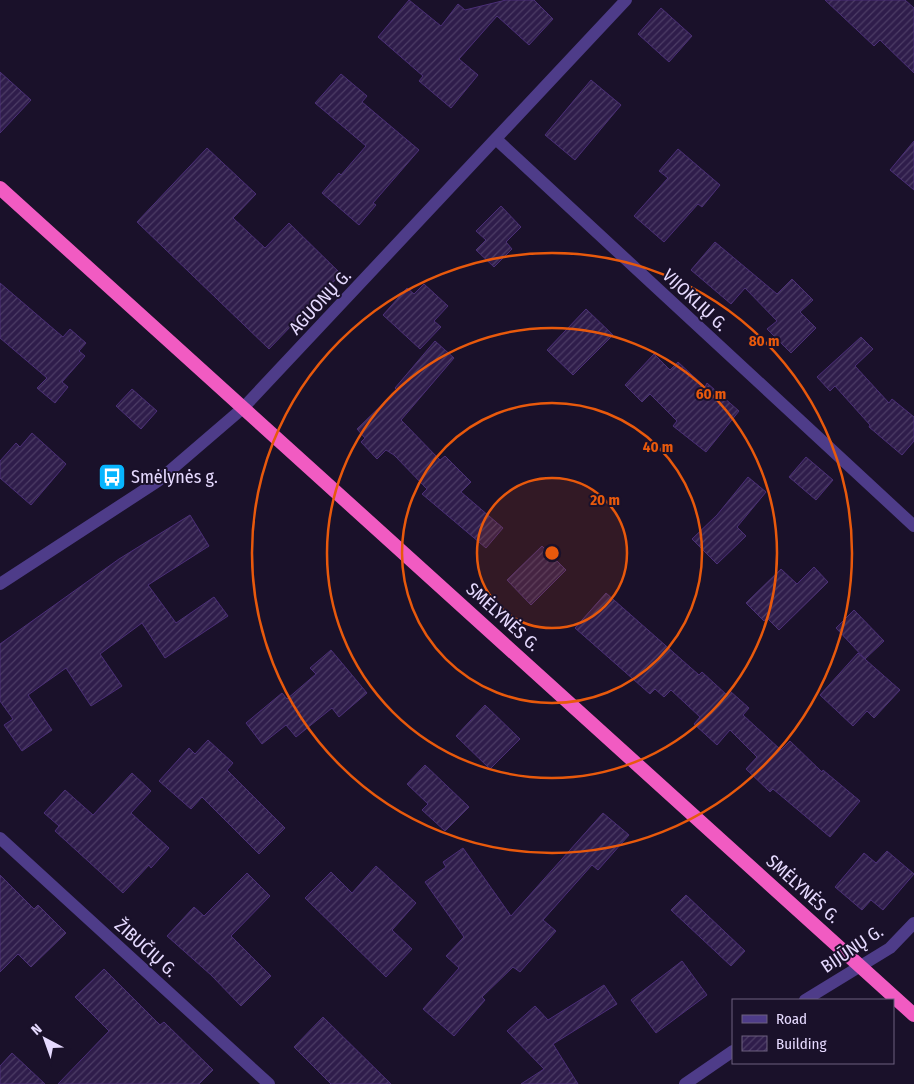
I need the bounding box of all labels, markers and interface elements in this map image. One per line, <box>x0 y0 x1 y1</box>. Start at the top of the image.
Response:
street label: VIJOKLIŲ G. <box>658 264 732 336</box>
street label: AGUONŲ G. <box>284 265 356 339</box>
text: 80 m <box>749 332 779 350</box>
text: 60 m <box>696 385 726 403</box>
text: 40 m <box>643 438 673 456</box>
bus stop icon: Smėlynės g. <box>97 462 127 492</box>
place label: Smėlynės g. <box>131 466 218 488</box>
text: 20 m <box>589 491 620 509</box>
centre of rings <box>543 544 561 562</box>
street label: SMĖLYNĖS G. <box>462 578 545 656</box>
street label: SMĖLYNĖS G. <box>762 850 845 928</box>
street label: ŽIBUČIŲ G. <box>110 914 182 982</box>
street label: BIJŪNŲ G. <box>817 920 887 978</box>
legend <box>732 999 894 1064</box>
text: Road <box>776 1010 807 1028</box>
north arrow <box>20 1014 70 1064</box>
text: N <box>28 1020 46 1039</box>
text: Building <box>776 1035 827 1053</box>

